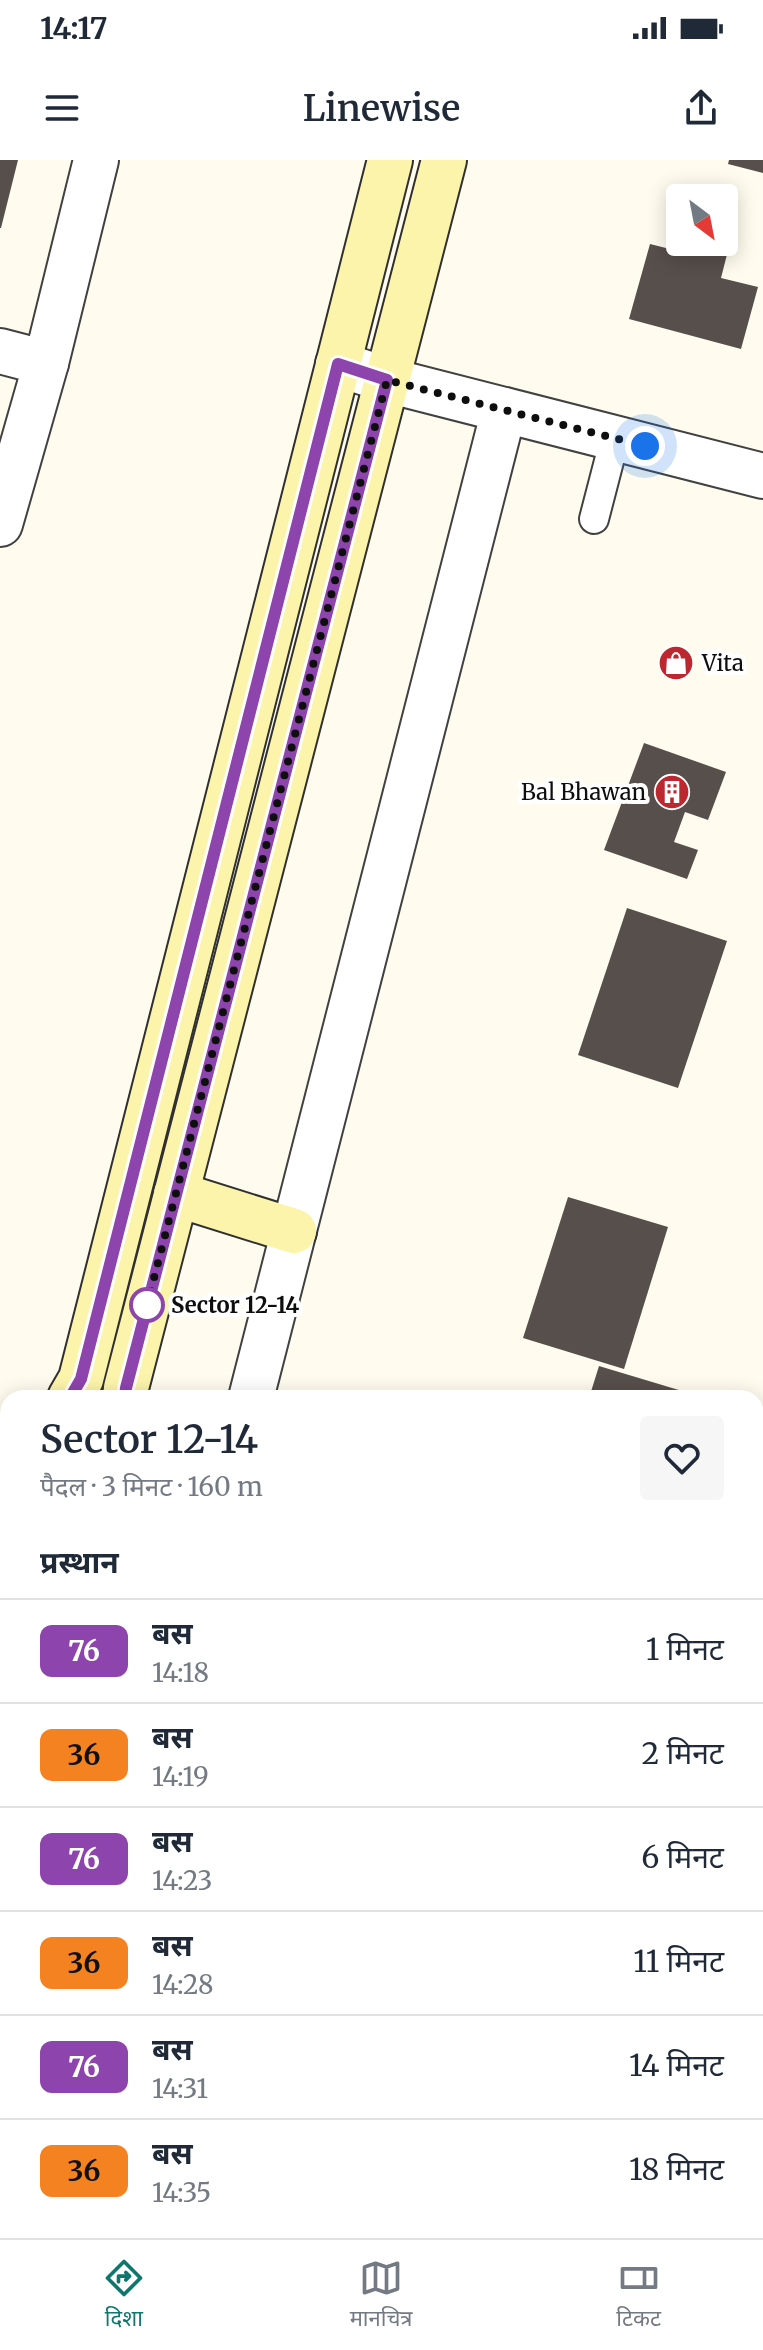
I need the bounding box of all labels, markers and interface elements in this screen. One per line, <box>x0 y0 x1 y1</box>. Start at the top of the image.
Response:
text: 14:17 <box>40 9 107 47</box>
icon: menu <box>40 86 84 130</box>
text: Linewise <box>303 86 460 131</box>
icon: share <box>679 86 723 130</box>
north arrow <box>666 184 738 256</box>
map controls <box>666 184 738 256</box>
your location <box>625 426 665 466</box>
shop icon: Vita <box>657 644 695 682</box>
place label: Vita <box>701 649 744 677</box>
building icon: Bal Bhawan <box>653 773 691 811</box>
place label: Bal Bhawan <box>521 778 646 806</box>
marker: Sector 12-14 <box>130 1288 164 1322</box>
place label: Sector 12-14 <box>171 1291 299 1319</box>
text: Sector 12-14 <box>40 1416 258 1463</box>
button: heart <box>640 1416 724 1500</box>
text: पैदल · 3 मिनट · 160 m <box>40 1470 263 1503</box>
text: प्रस्थान <box>40 1543 119 1581</box>
text: बस <box>152 1614 193 1652</box>
text: 1 मिनट <box>646 1630 724 1668</box>
text: 76 <box>68 1633 100 1669</box>
text: 14:18 <box>152 1656 209 1689</box>
text: बस <box>152 1718 193 1756</box>
text: 2 मिनट <box>642 1734 724 1772</box>
text: 36 <box>68 1737 100 1773</box>
text: 14:19 <box>152 1760 209 1793</box>
text: बस <box>152 1822 193 1860</box>
text: 6 मिनट <box>641 1838 724 1876</box>
text: 76 <box>68 1841 100 1877</box>
text: 14:23 <box>152 1864 212 1897</box>
text: बस <box>152 1926 193 1964</box>
text: 11 मिनट <box>633 1942 724 1980</box>
text: 36 <box>68 1945 100 1981</box>
text: 14:28 <box>152 1968 214 2001</box>
text: बस <box>152 2030 193 2068</box>
text: 14 मिनट <box>629 2046 724 2084</box>
text: 76 <box>68 2049 100 2085</box>
text: 14:31 <box>152 2072 208 2105</box>
text: बस <box>152 2134 193 2172</box>
text: 18 मिनट <box>629 2150 724 2188</box>
text: 36 <box>68 2153 100 2189</box>
text: 14:35 <box>152 2176 211 2209</box>
tab: दिशा <box>102 2256 146 2335</box>
tab: मानचित्र <box>350 2256 413 2335</box>
tab: टिकट <box>616 2256 661 2335</box>

